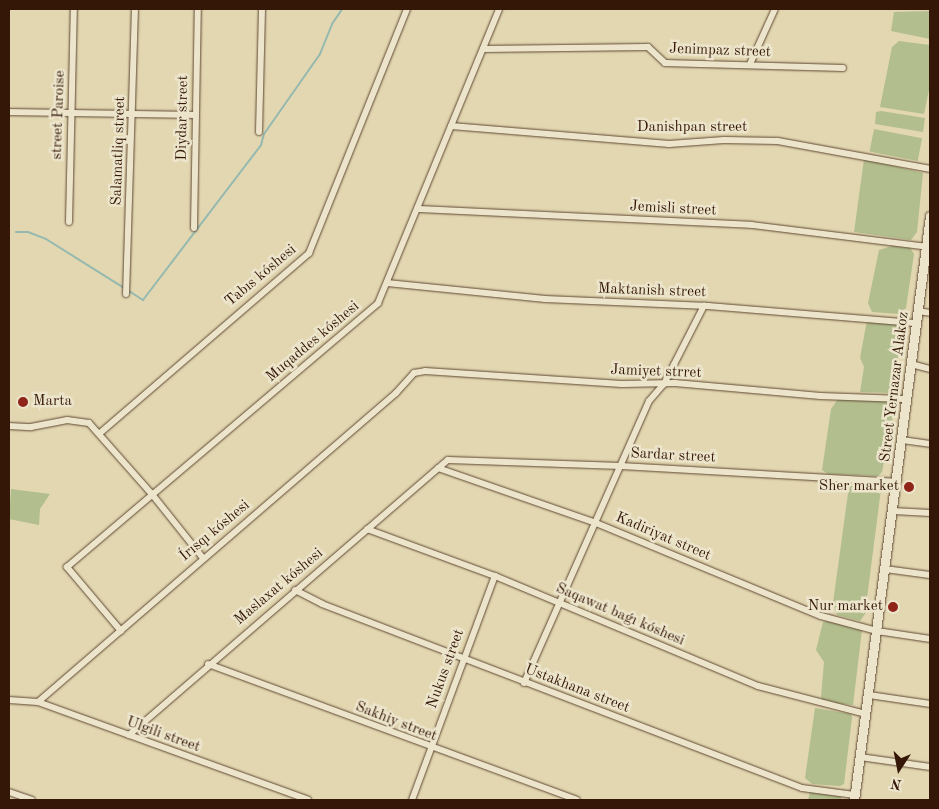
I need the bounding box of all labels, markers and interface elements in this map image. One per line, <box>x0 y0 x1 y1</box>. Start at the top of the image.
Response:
street label: Jenimpaz street <box>669 40 771 62</box>
street label: street Paroise <box>48 70 70 160</box>
street label: Diydar street <box>173 75 193 161</box>
street label: Salamatliq street <box>108 96 130 206</box>
street label: Danishpan street <box>637 119 747 137</box>
street label: Jemisli street <box>629 198 717 220</box>
street label: Tabıs kóshesi <box>222 241 300 311</box>
street label: Maktanish street <box>598 280 706 302</box>
street label: Muqaddes kóshesi <box>263 298 363 386</box>
street label: Street Yernazar Alakoz <box>877 311 913 463</box>
street label: Jamiyet strret <box>610 361 702 383</box>
place label: Marta <box>33 393 72 411</box>
marker: Marta <box>17 396 29 408</box>
street label: Sardar street <box>630 445 716 467</box>
place label: Sher market <box>819 478 899 496</box>
marker: Sher market <box>903 481 915 493</box>
street label: Írısqı kóshesi <box>176 497 254 565</box>
street label: Kadiriyat street <box>612 509 714 565</box>
street label: Maslaxat kóshesi <box>231 545 327 629</box>
street label: Saqawat baǵı kóshesi <box>553 580 687 650</box>
place label: Nur market <box>808 598 883 616</box>
marker: Nur market <box>887 601 899 613</box>
street label: Nukus street <box>423 627 469 711</box>
street label: Ustakhana street <box>522 661 632 717</box>
street label: Sakhiy street <box>353 698 439 746</box>
street label: Ulgili street <box>124 713 202 757</box>
north arrow <box>874 744 924 794</box>
text: N <box>890 776 903 792</box>

